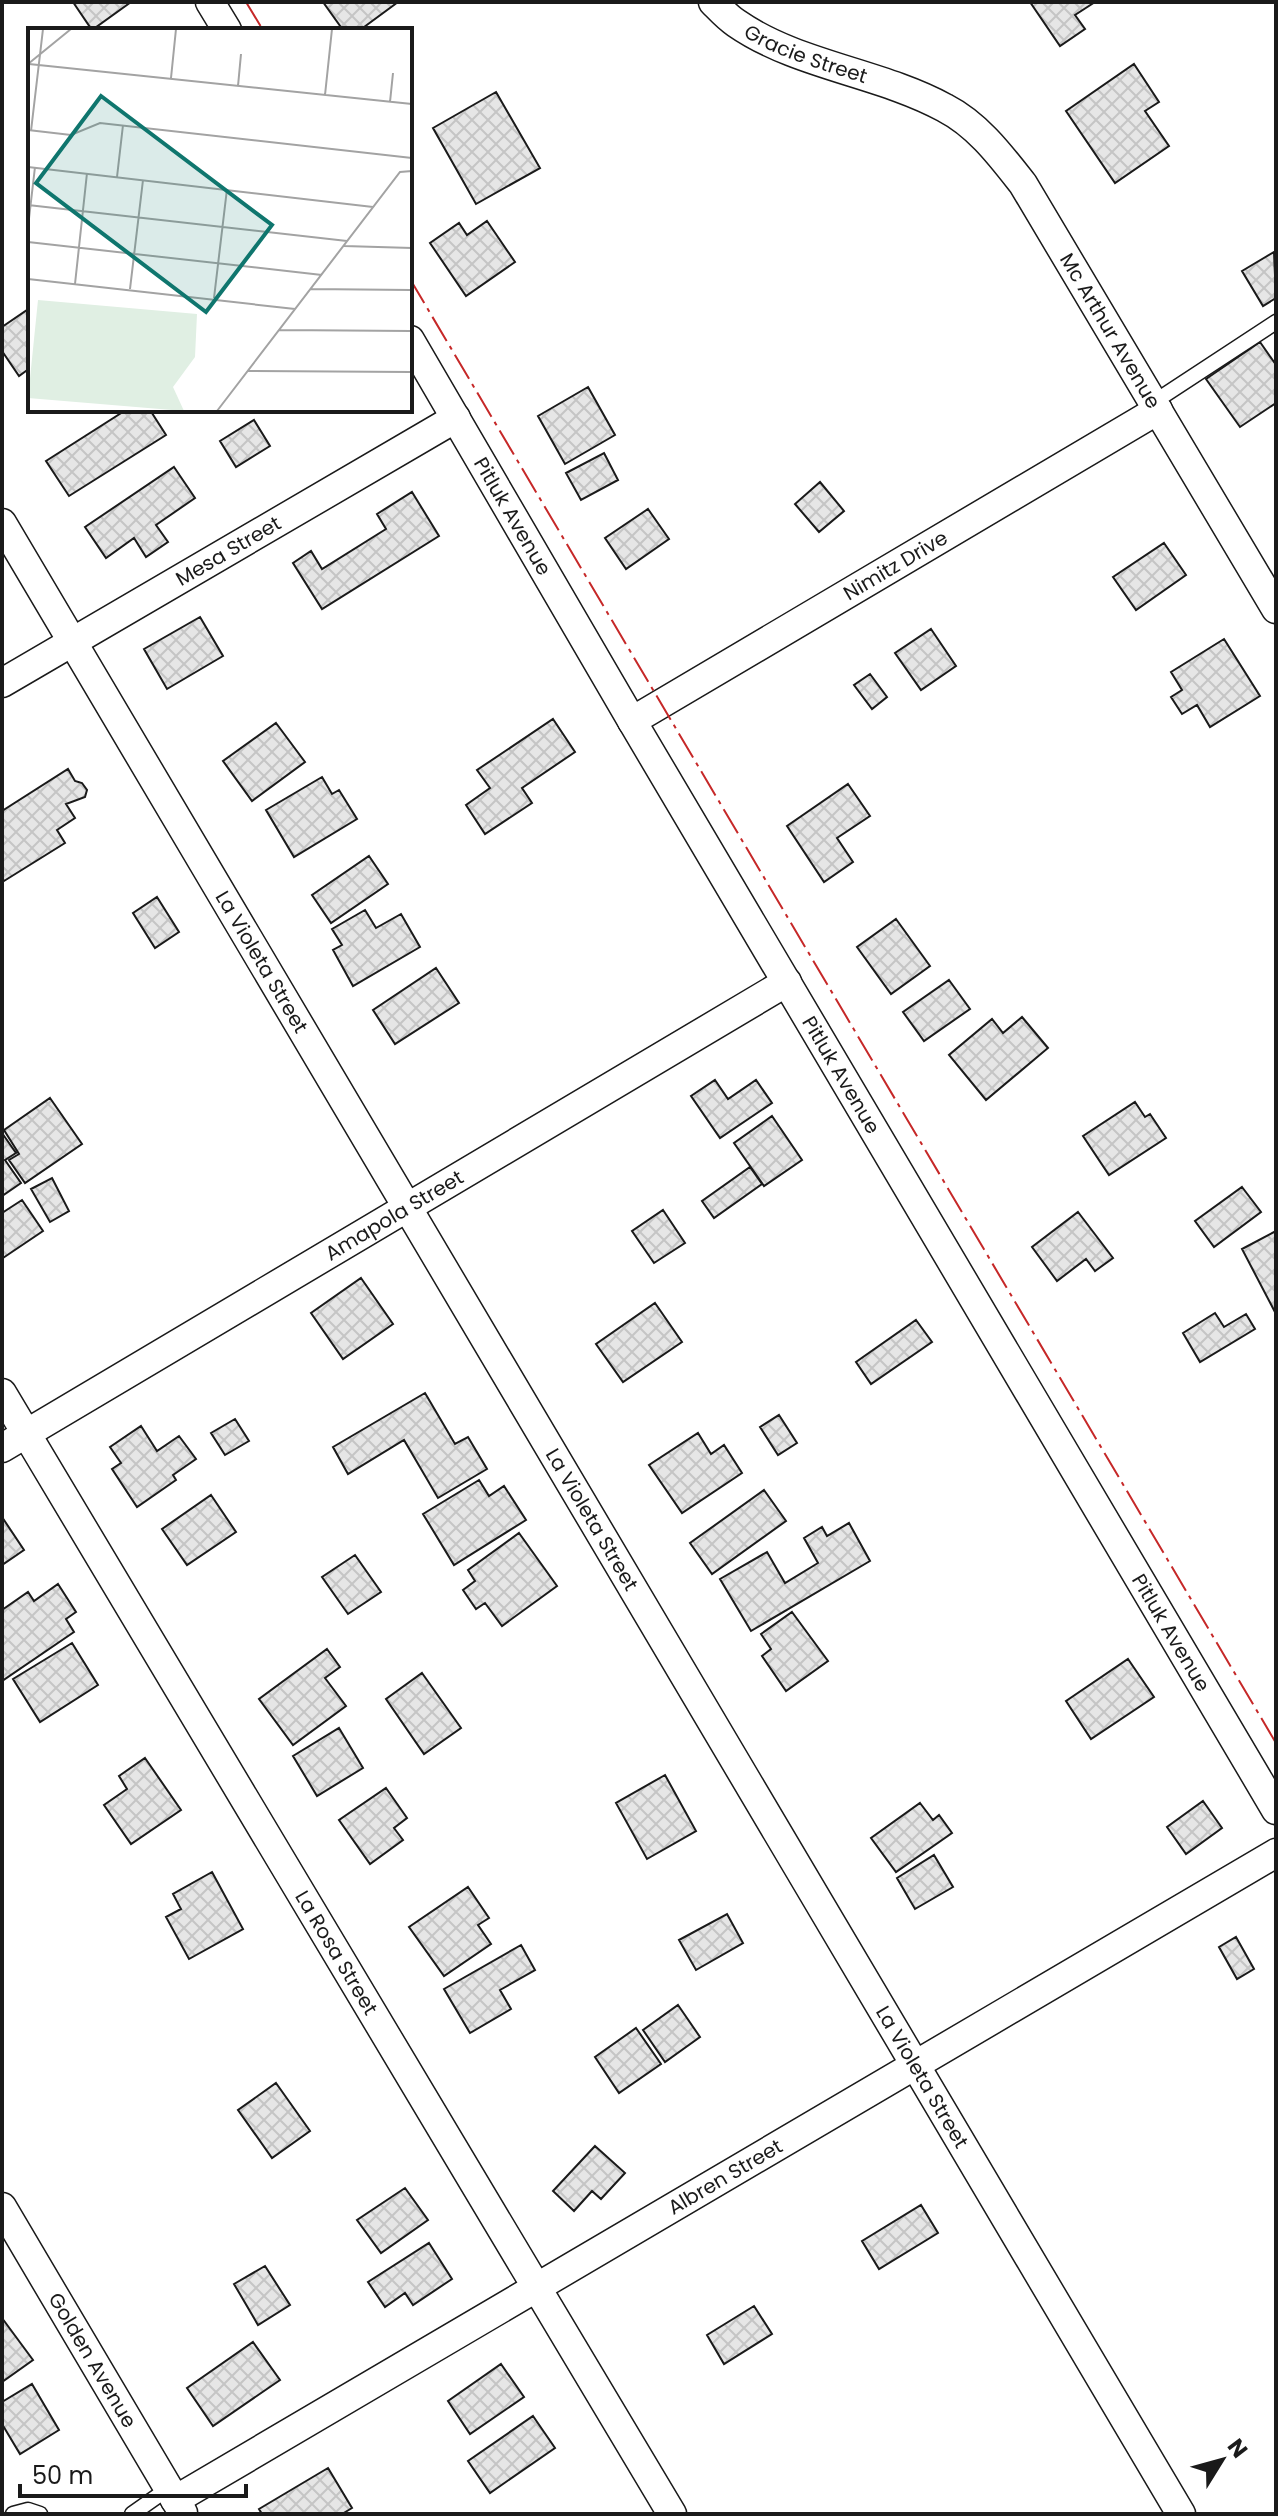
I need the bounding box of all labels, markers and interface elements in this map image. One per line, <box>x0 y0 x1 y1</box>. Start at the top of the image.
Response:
street label: Gracie Street <box>739 17 871 90</box>
inset map <box>28 28 412 412</box>
street label: Mc Arthur Avenue <box>1053 248 1168 414</box>
street label: Pitluk Avenue <box>467 452 558 580</box>
street label: Mesa Street <box>170 509 286 593</box>
street label: Nimitz Drive <box>838 524 953 607</box>
street label: La Violeta Street <box>209 885 315 1038</box>
street label: Pitluk Avenue <box>795 1011 887 1139</box>
street label: Amapola Street <box>320 1163 468 1267</box>
street label: La Violeta Street <box>539 1443 645 1596</box>
street label: Pitluk Avenue <box>1125 1568 1217 1697</box>
street label: La Rosa Street <box>288 1885 385 2020</box>
street label: La Violeta Street <box>869 2001 975 2153</box>
street label: Albren Street <box>663 2132 788 2221</box>
street label: Golden Avenue <box>42 2287 144 2433</box>
north arrow <box>1182 2420 1262 2500</box>
text: N <box>1220 2432 1255 2464</box>
scale bar <box>20 2448 246 2498</box>
text: 50 m <box>32 2459 93 2492</box>

